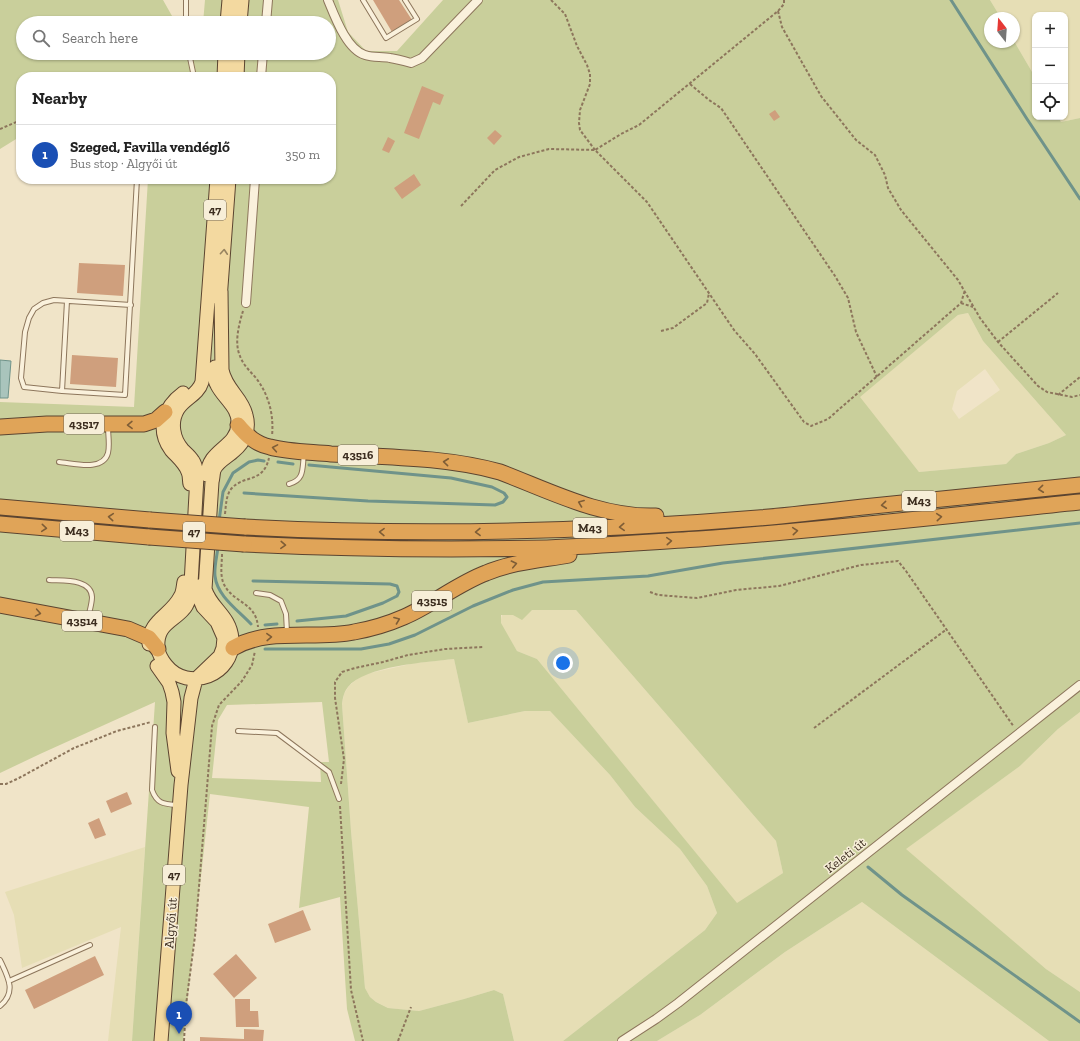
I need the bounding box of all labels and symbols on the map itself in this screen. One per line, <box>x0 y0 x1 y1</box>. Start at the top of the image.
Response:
north arrow <box>984 12 1020 48</box>
road number: 47 <box>204 200 226 220</box>
one-way arrow <box>220 249 229 255</box>
road number: 43517 <box>64 414 104 434</box>
one-way arrow <box>127 421 133 429</box>
one-way arrow <box>271 444 278 453</box>
road number: 43516 <box>338 445 378 465</box>
one-way arrow <box>443 458 449 467</box>
one-way arrow <box>1038 484 1044 493</box>
road number: M43 <box>902 491 936 511</box>
one-way arrow <box>578 499 585 507</box>
one-way arrow <box>881 500 887 509</box>
one-way arrow <box>108 513 114 522</box>
one-way arrow <box>936 513 942 522</box>
road number: M43 <box>573 518 607 538</box>
road number: M43 <box>60 521 94 541</box>
road number: 47 <box>183 522 205 542</box>
one-way arrow <box>619 522 625 531</box>
one-way arrow <box>41 524 47 533</box>
one-way arrow <box>792 527 798 536</box>
one-way arrow <box>379 528 385 536</box>
one-way arrow <box>475 528 481 536</box>
one-way arrow <box>666 536 672 545</box>
one-way arrow <box>280 541 286 550</box>
one-way arrow <box>511 561 517 569</box>
road number: 43515 <box>412 591 452 611</box>
one-way arrow <box>35 608 41 617</box>
road number: 43514 <box>62 611 102 631</box>
one-way arrow <box>394 616 401 624</box>
one-way arrow <box>266 633 272 641</box>
your location <box>553 653 573 673</box>
street label: Keleti út <box>822 835 869 876</box>
road number: 47 <box>163 865 185 885</box>
street label: Algyői út <box>161 897 180 949</box>
pin: 1 <box>166 1001 192 1034</box>

